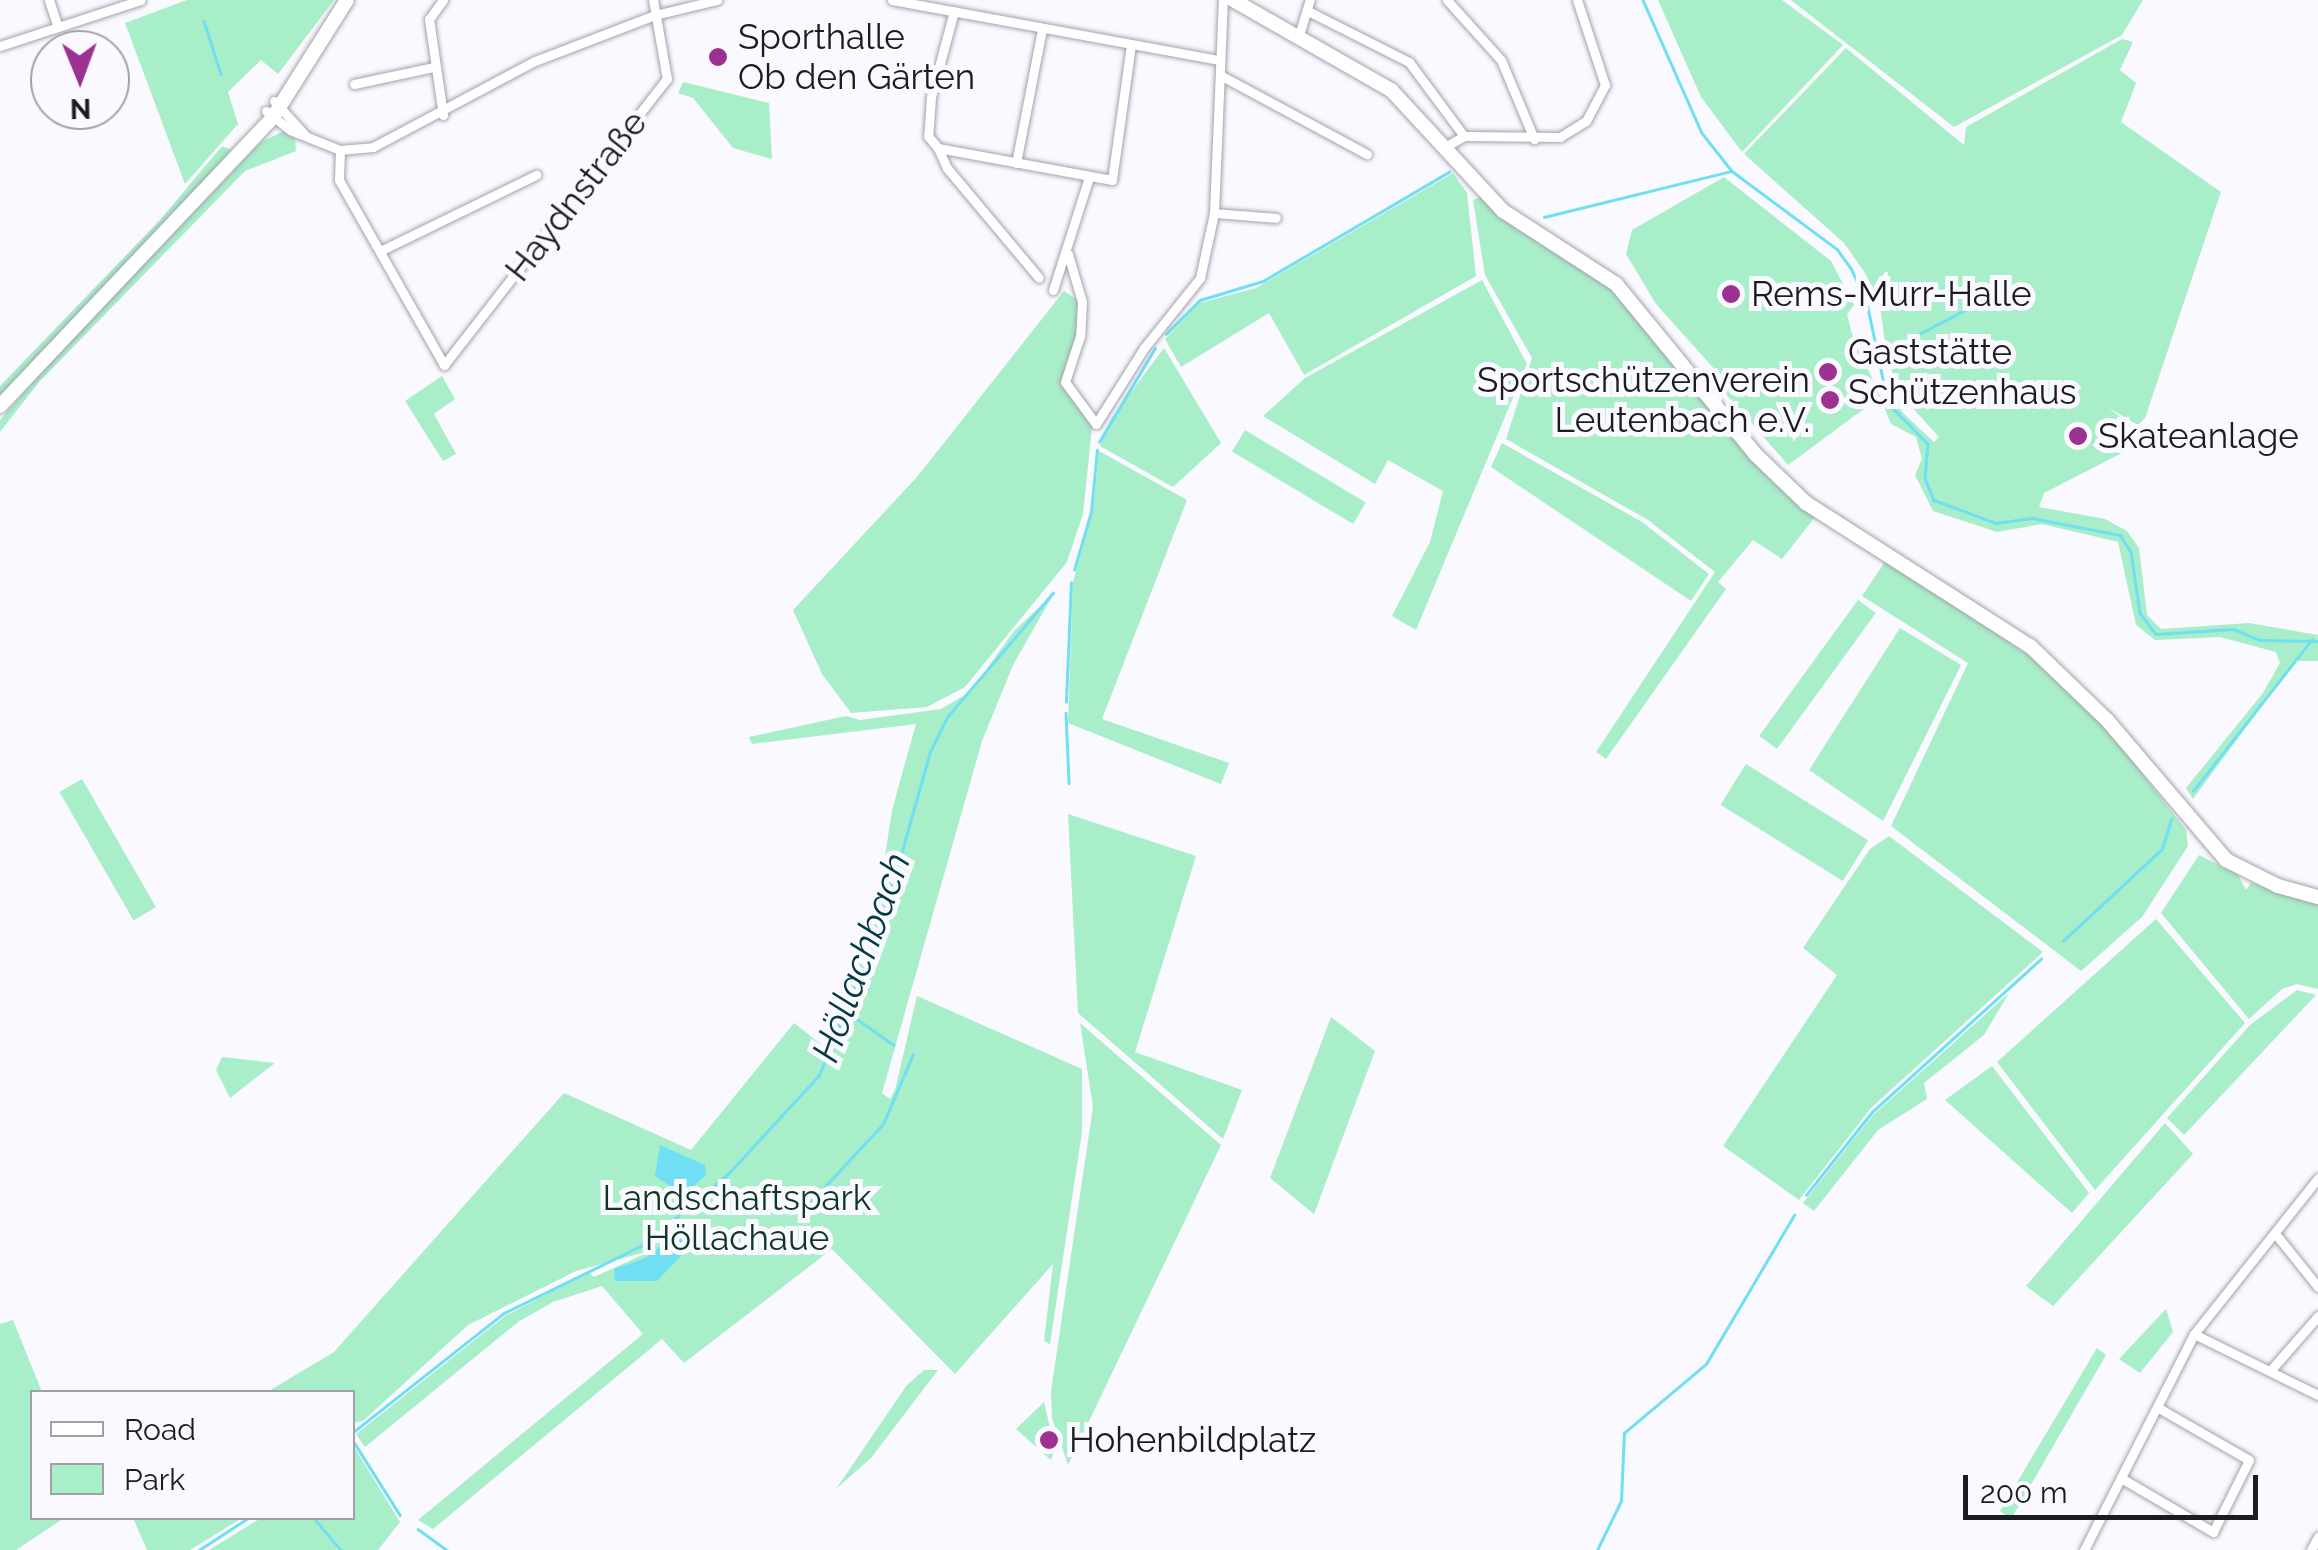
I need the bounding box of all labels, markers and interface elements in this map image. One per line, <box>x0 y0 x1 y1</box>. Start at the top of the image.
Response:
place label: Sporthalle Ob den Gärten <box>738 16 975 98</box>
north arrow <box>30 30 130 130</box>
marker: Sporthalle Ob den Gärten <box>707 46 729 68</box>
text: N <box>70 92 91 125</box>
street label: Haydnstraße <box>497 103 655 289</box>
place label: Rems-Murr-Halle <box>1751 273 2032 315</box>
marker: Rems-Murr-Halle <box>1720 283 1742 305</box>
place label: Gaststätte Schützenhaus <box>1848 331 2076 413</box>
place label: Sportschützenverein Leutenbach e.V. <box>1477 359 1810 441</box>
marker: Gaststätte Schützenhaus <box>1817 361 1839 383</box>
marker: Sportschützenverein Leutenbach e.V. <box>1819 389 1841 411</box>
place label: Skateanlage <box>2098 415 2299 457</box>
marker: Skateanlage <box>2067 425 2089 447</box>
water label: Höllachbach <box>802 846 920 1068</box>
park label: Landschaftspark Höllachaue <box>603 1177 871 1259</box>
legend <box>30 1390 355 1520</box>
text: Road <box>124 1412 196 1447</box>
place label: Hohenbildplatz <box>1069 1419 1316 1461</box>
marker: Hohenbildplatz <box>1038 1429 1060 1451</box>
scale bar <box>1968 1455 2263 1517</box>
text: Park <box>124 1462 185 1497</box>
text: 200 m <box>1980 1475 2068 1510</box>

